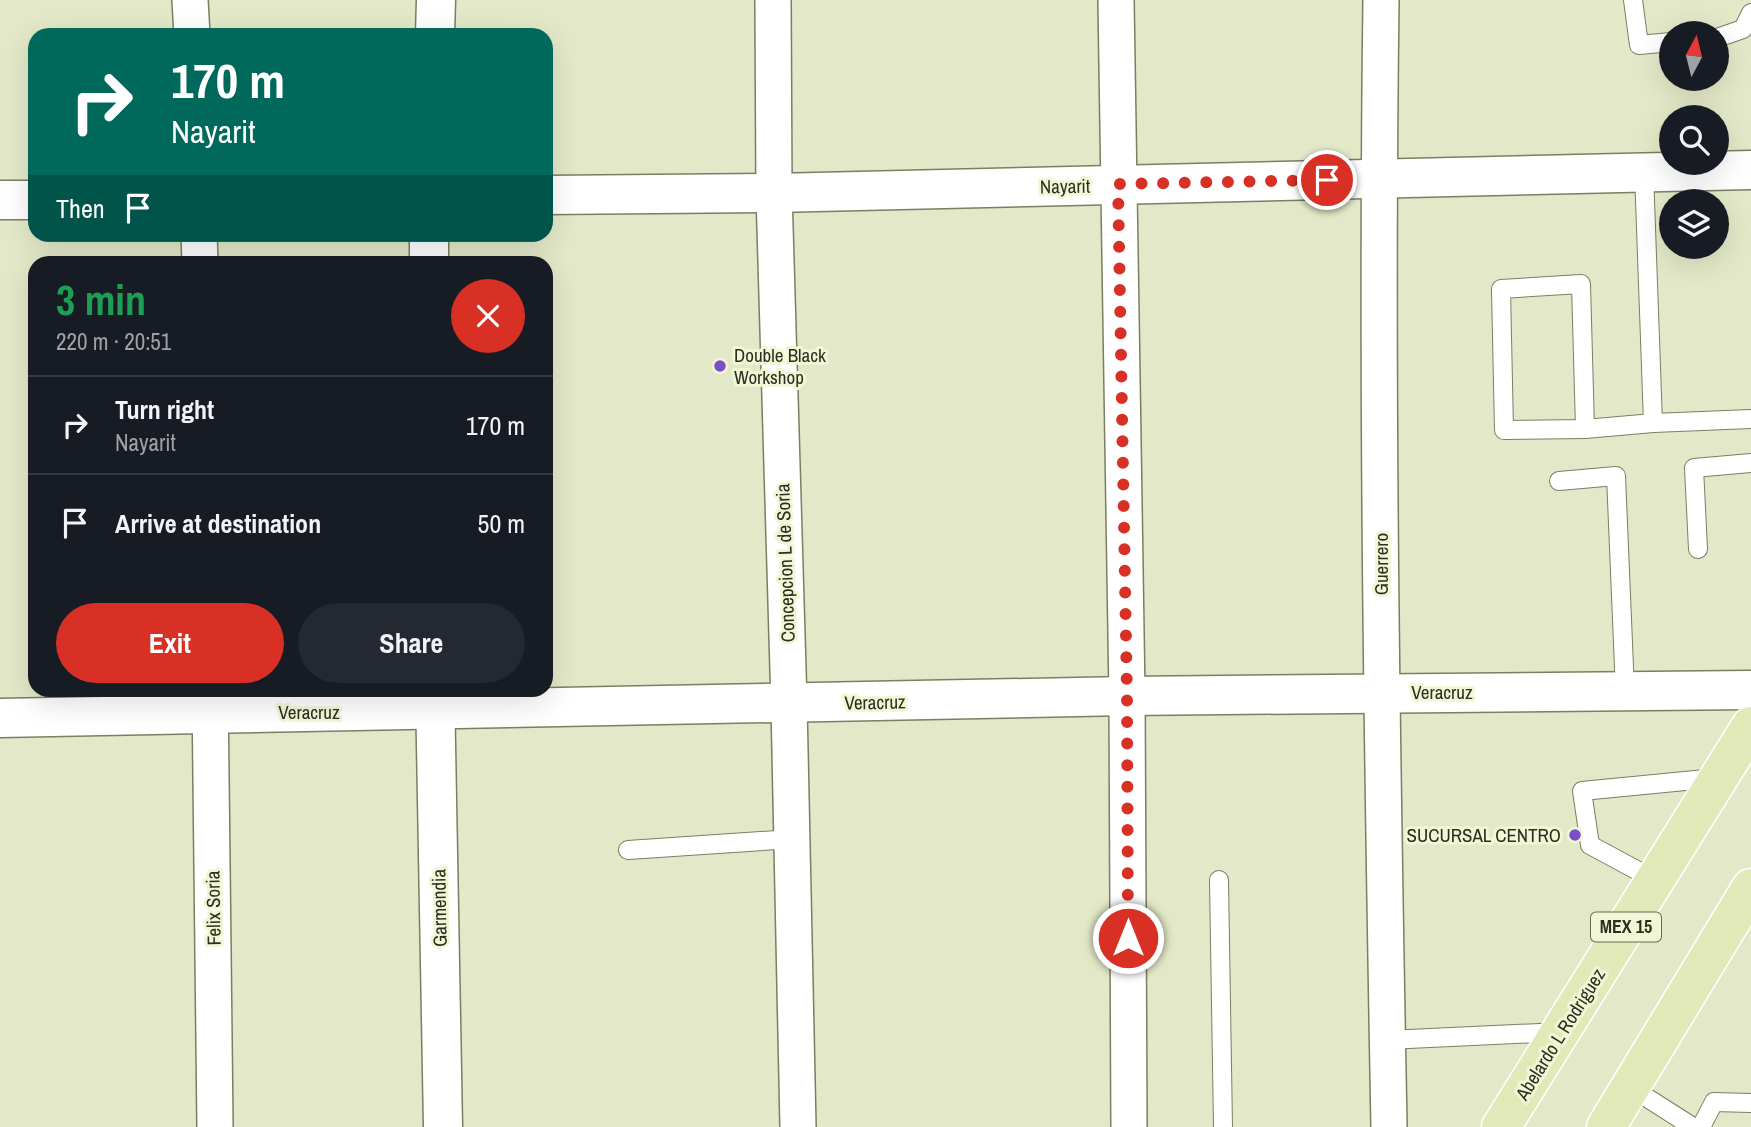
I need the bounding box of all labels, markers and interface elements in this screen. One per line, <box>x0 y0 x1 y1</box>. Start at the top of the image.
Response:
north arrow <box>1659 21 1729 91</box>
map controls <box>1659 21 1729 259</box>
text: 170 m <box>171 47 285 113</box>
icon: right <box>56 56 147 147</box>
button: search <box>1659 105 1729 175</box>
text: Nayarit <box>171 110 256 153</box>
pin <box>1297 150 1357 210</box>
icon: arrive <box>1308 161 1346 199</box>
street label: Nayarit <box>1040 173 1091 199</box>
icon: arrive <box>119 189 157 227</box>
button: layers <box>1659 189 1729 259</box>
text: Then <box>56 191 105 226</box>
text: 3 min <box>56 272 146 328</box>
button: close <box>451 279 525 353</box>
text: 220 m · 20:51 <box>56 326 171 357</box>
place label: Double Black Workshop <box>734 342 826 390</box>
marker: Double Black Workshop <box>712 358 728 374</box>
text: Turn right <box>115 392 214 427</box>
icon: right <box>56 406 94 444</box>
text: 170 m <box>466 408 525 443</box>
text: Nayarit <box>115 427 176 458</box>
street label: Concepcion L de Soria <box>769 483 801 643</box>
icon: arrive <box>56 504 94 542</box>
text: Arrive at destination <box>115 506 321 541</box>
text: 50 m <box>478 506 525 541</box>
street label: Guerrero <box>1368 533 1394 595</box>
button: Exit <box>56 603 284 683</box>
button: Share <box>298 603 525 683</box>
street label: Veracruz <box>1411 679 1473 705</box>
street label: Veracruz <box>844 688 906 716</box>
street label: Veracruz <box>278 699 340 725</box>
place label: SUCURSAL CENTRO <box>1407 822 1561 848</box>
marker: SUCURSAL CENTRO <box>1567 827 1583 843</box>
street label: Garmendia <box>425 868 453 947</box>
street label: Felix Soria <box>199 870 227 946</box>
position arrow <box>1091 901 1165 975</box>
road number: MEX 15 <box>1591 912 1661 942</box>
street label: Abelardo L Rodriguez <box>1508 963 1611 1106</box>

